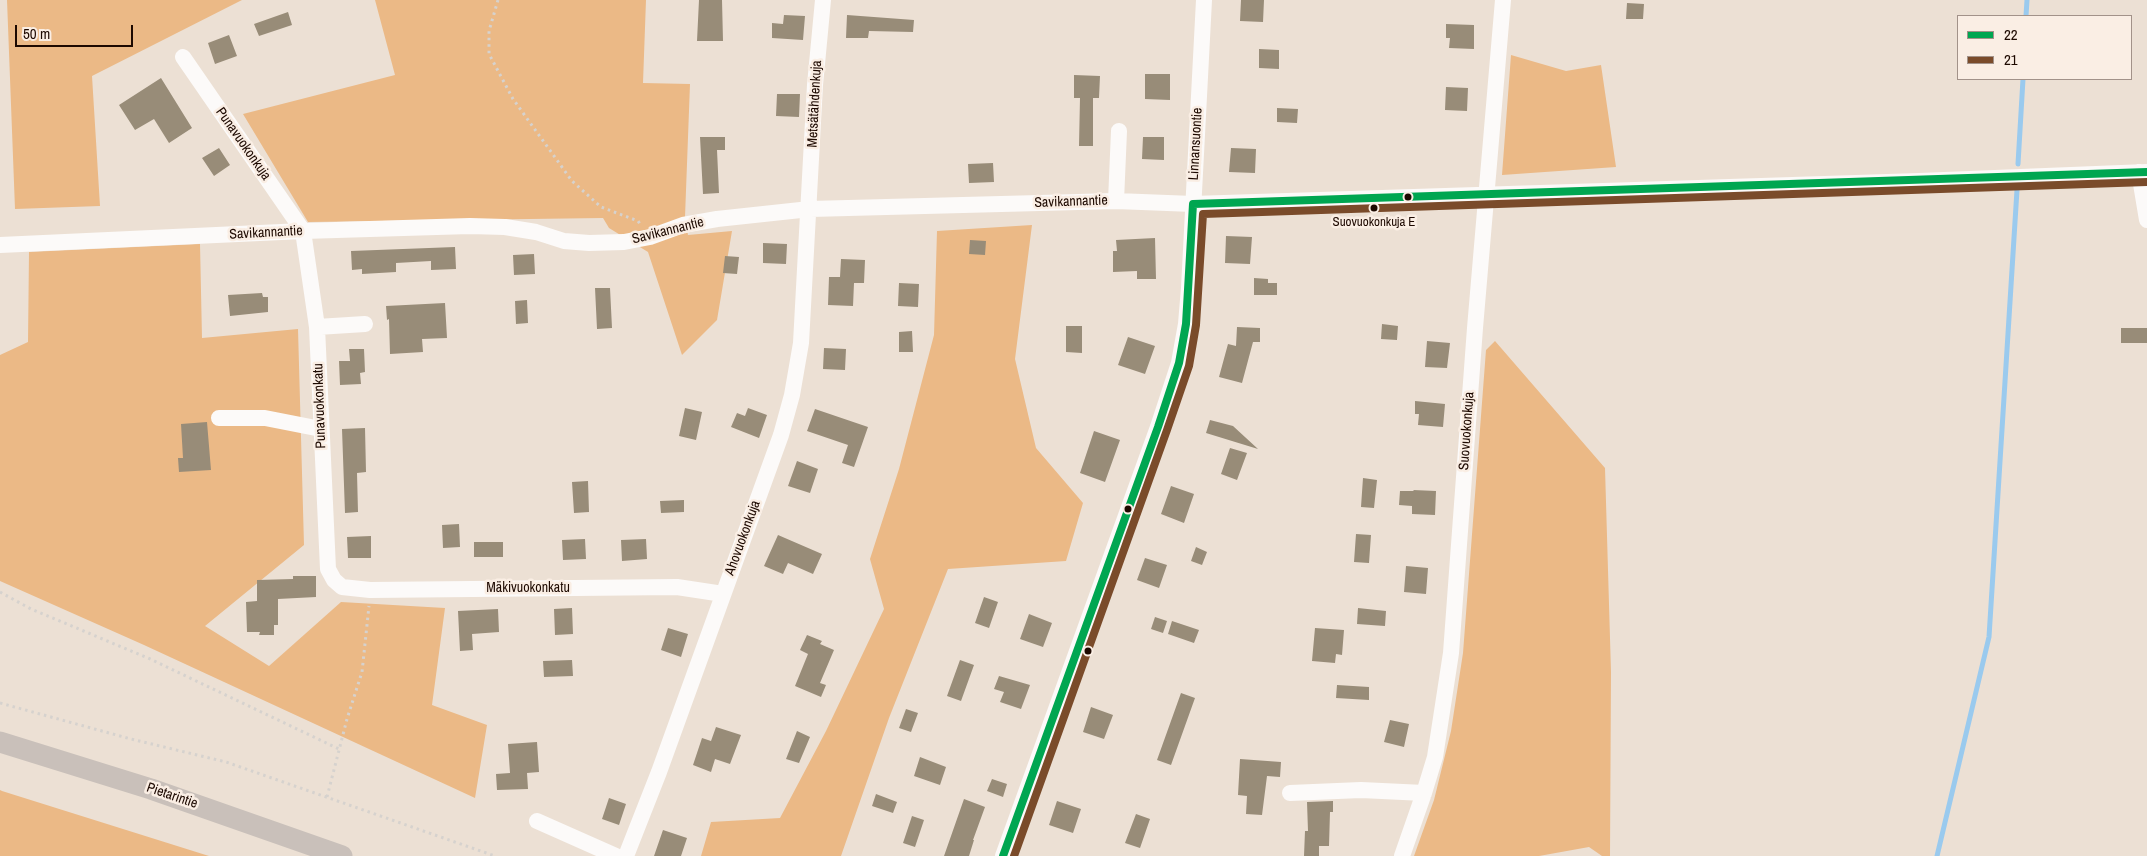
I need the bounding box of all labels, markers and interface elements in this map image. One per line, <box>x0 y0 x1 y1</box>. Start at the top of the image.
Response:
scale bar <box>18 15 135 47</box>
legend <box>1957 15 2132 80</box>
text: 50 m <box>23 23 50 44</box>
text: 22 <box>2004 24 2018 45</box>
text: 21 <box>2004 49 2018 70</box>
street label: Metsätähdenkuja <box>804 60 826 148</box>
street label: Punavuokonkuja <box>212 104 274 184</box>
street label: Linnansuontie <box>1186 107 1206 181</box>
street label: Savikannantie <box>1034 192 1108 212</box>
unlabelled marker <box>1403 192 1413 202</box>
marker: Suovuokonkuja E <box>1369 203 1379 213</box>
street label: Savikannantie <box>630 214 706 248</box>
place label: Suovuokonkuja E <box>1333 215 1415 231</box>
street label: Savikannantie <box>229 223 303 243</box>
street label: Punavuokonkatu <box>310 363 330 449</box>
street label: Suovuokonkuja <box>1456 391 1478 471</box>
street label: Ahovuokonkuja <box>722 498 764 578</box>
unlabelled marker <box>1123 504 1133 514</box>
street label: Mäkivuokonkatu <box>486 580 570 596</box>
unlabelled marker <box>1083 646 1093 656</box>
street label: Pietarintie <box>144 779 200 813</box>

